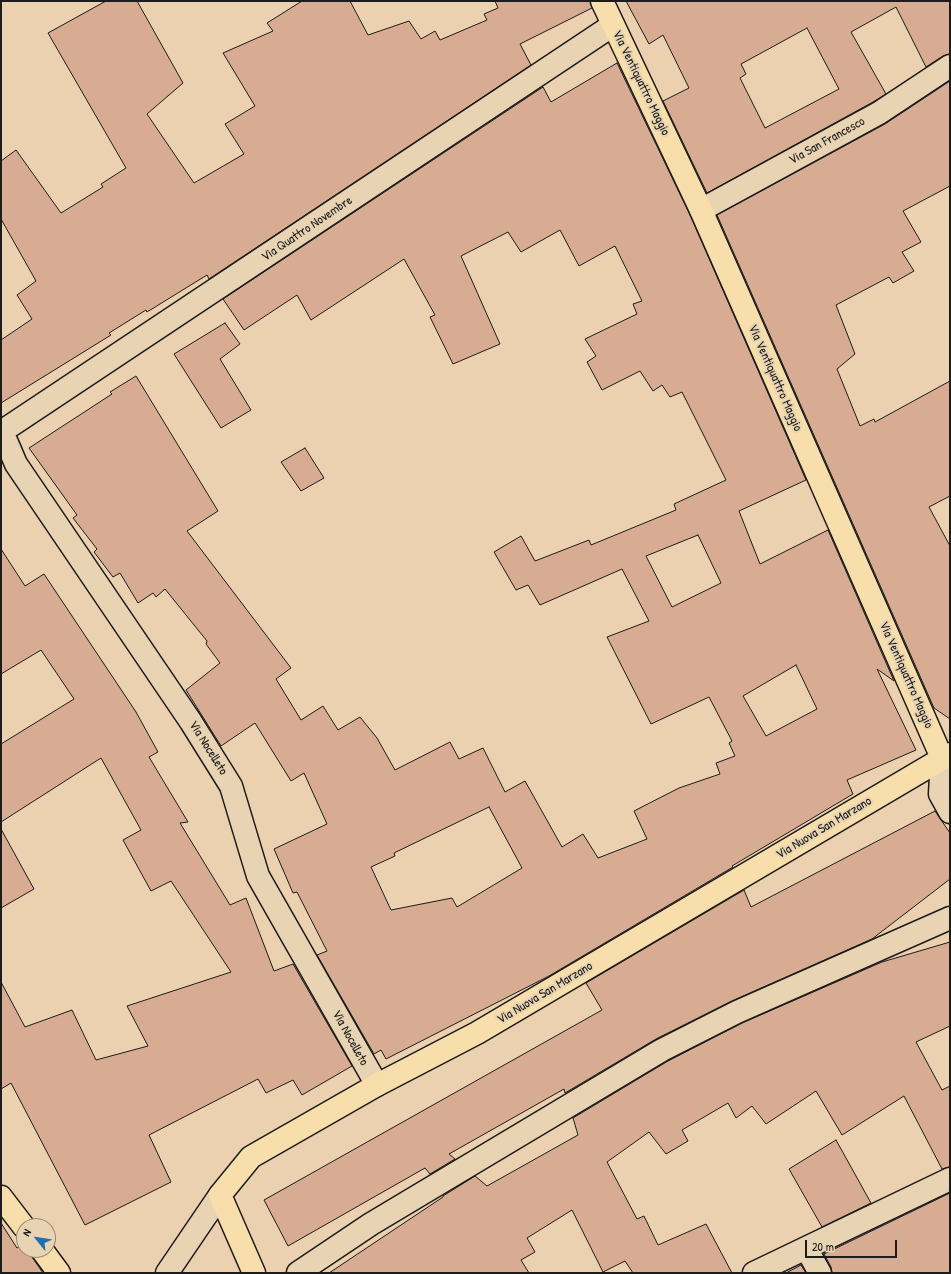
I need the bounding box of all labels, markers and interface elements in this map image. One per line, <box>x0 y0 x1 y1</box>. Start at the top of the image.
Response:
street label: Via Ventiquattro Maggio <box>609 28 673 138</box>
street label: Via San Francesco <box>786 114 868 168</box>
street label: Via Quattro Novembre <box>259 193 355 265</box>
street label: Via Ventiquattro Maggio <box>744 322 806 434</box>
street label: Via Ventiquattro Maggio <box>875 619 937 731</box>
street label: Via Nocelleto <box>185 718 231 778</box>
street label: Via Nuova San Marzano <box>773 793 875 863</box>
street label: Via Nuova San Marzano <box>494 958 596 1028</box>
street label: Via Nocelleto <box>328 1007 372 1069</box>
north arrow <box>16 1218 56 1258</box>
text: N <box>19 1226 34 1239</box>
scale bar <box>807 1232 899 1258</box>
text: 20 m <box>812 1238 834 1255</box>

